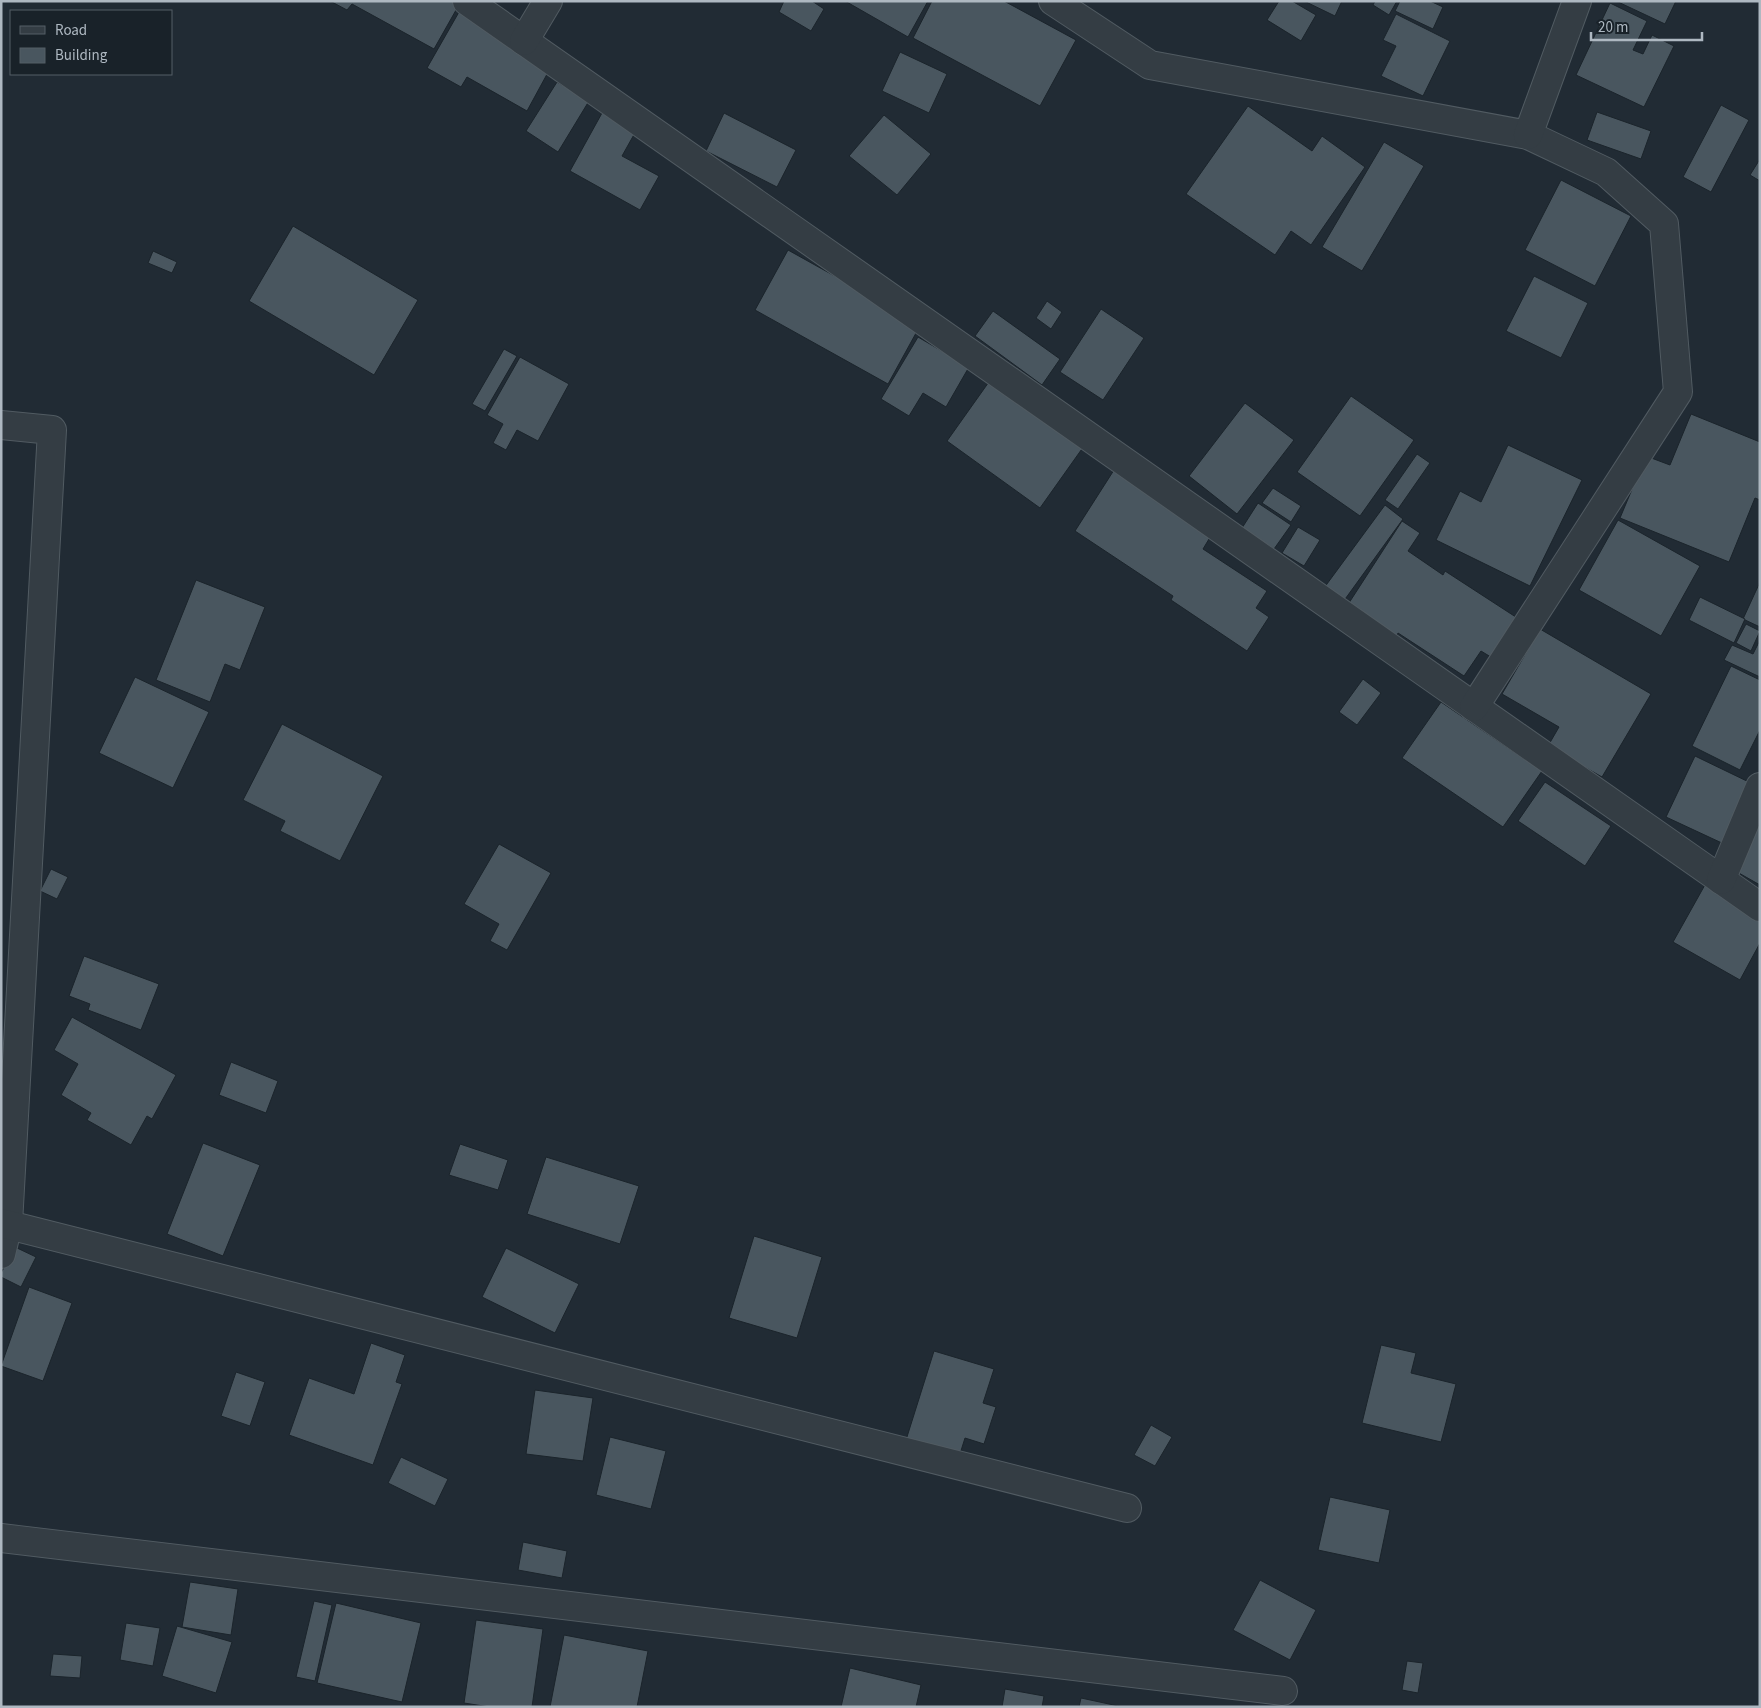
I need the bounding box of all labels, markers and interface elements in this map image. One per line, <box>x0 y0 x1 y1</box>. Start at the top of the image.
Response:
legend <box>10 10 172 75</box>
scale bar <box>1591 10 1702 42</box>
text: 20 m <box>1598 17 1628 38</box>
text: Road <box>55 20 87 41</box>
text: Building <box>55 45 108 66</box>

